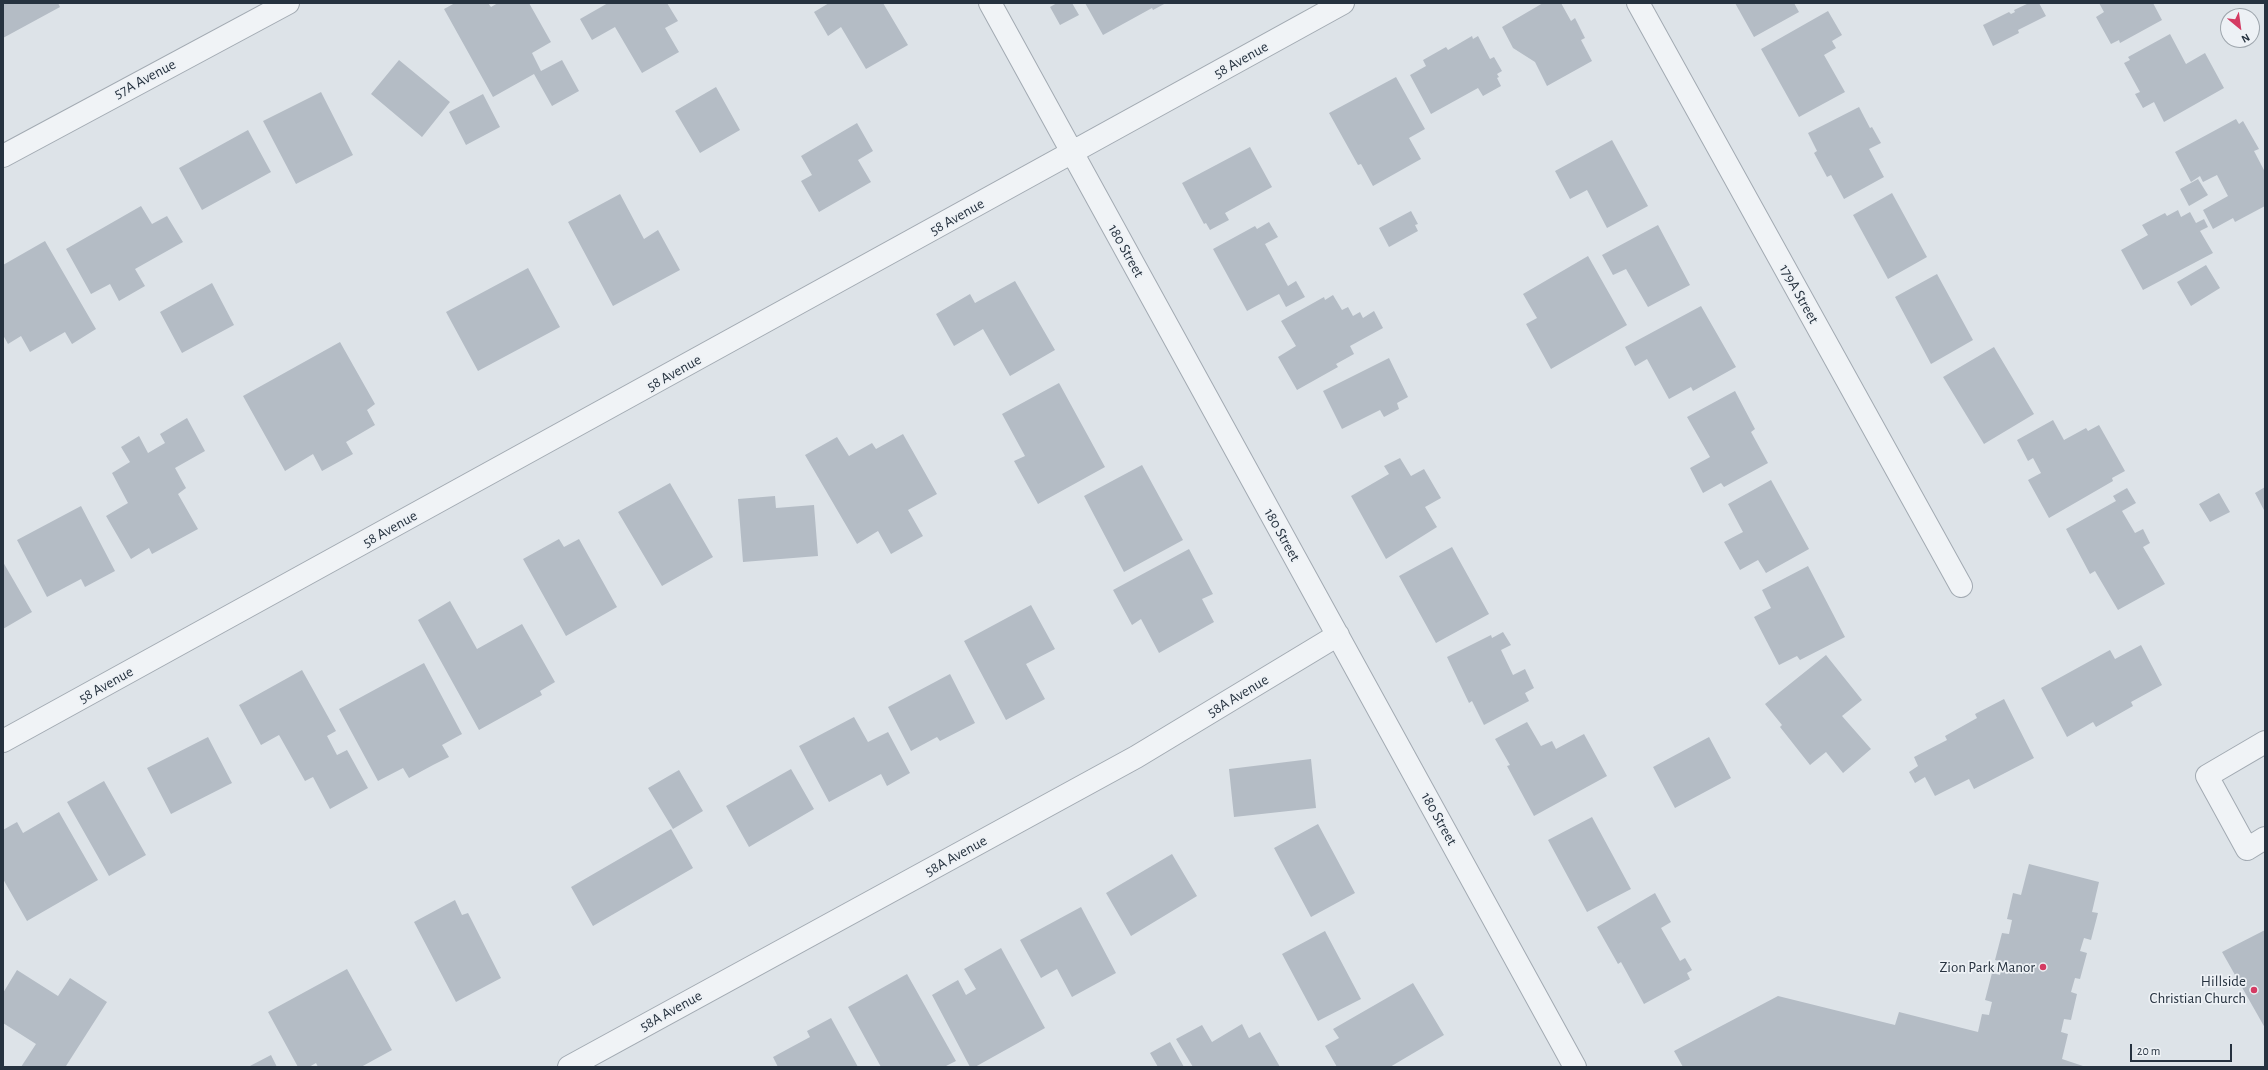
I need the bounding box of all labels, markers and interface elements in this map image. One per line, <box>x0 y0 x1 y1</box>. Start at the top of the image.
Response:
north arrow <box>2220 8 2260 48</box>
text: N <box>2240 31 2252 45</box>
street label: 58 Avenue <box>1211 38 1271 82</box>
street label: 57A Avenue <box>111 55 179 103</box>
street label: 58 Avenue <box>927 195 987 239</box>
street label: 180 Street <box>1104 221 1148 281</box>
street label: 179A Street <box>1775 261 1823 327</box>
street label: 58 Avenue <box>644 351 704 395</box>
street label: 180 Street <box>1260 505 1304 565</box>
street label: 58 Avenue <box>360 507 420 551</box>
street label: 58 Avenue <box>76 663 136 707</box>
street label: 58A Avenue <box>1204 671 1272 721</box>
street label: 180 Street <box>1417 789 1461 849</box>
street label: 58A Avenue <box>922 832 990 880</box>
place label: Zion Park Manor <box>1939 958 2035 976</box>
marker: Zion Park Manor <box>2038 962 2048 972</box>
place label: Hillside Christian Church <box>2150 972 2246 1007</box>
marker: Hillside Christian Church <box>2249 985 2259 995</box>
street label: 58A Avenue <box>637 987 705 1035</box>
scale bar <box>2132 1036 2234 1062</box>
text: 20 m <box>2137 1045 2160 1057</box>

